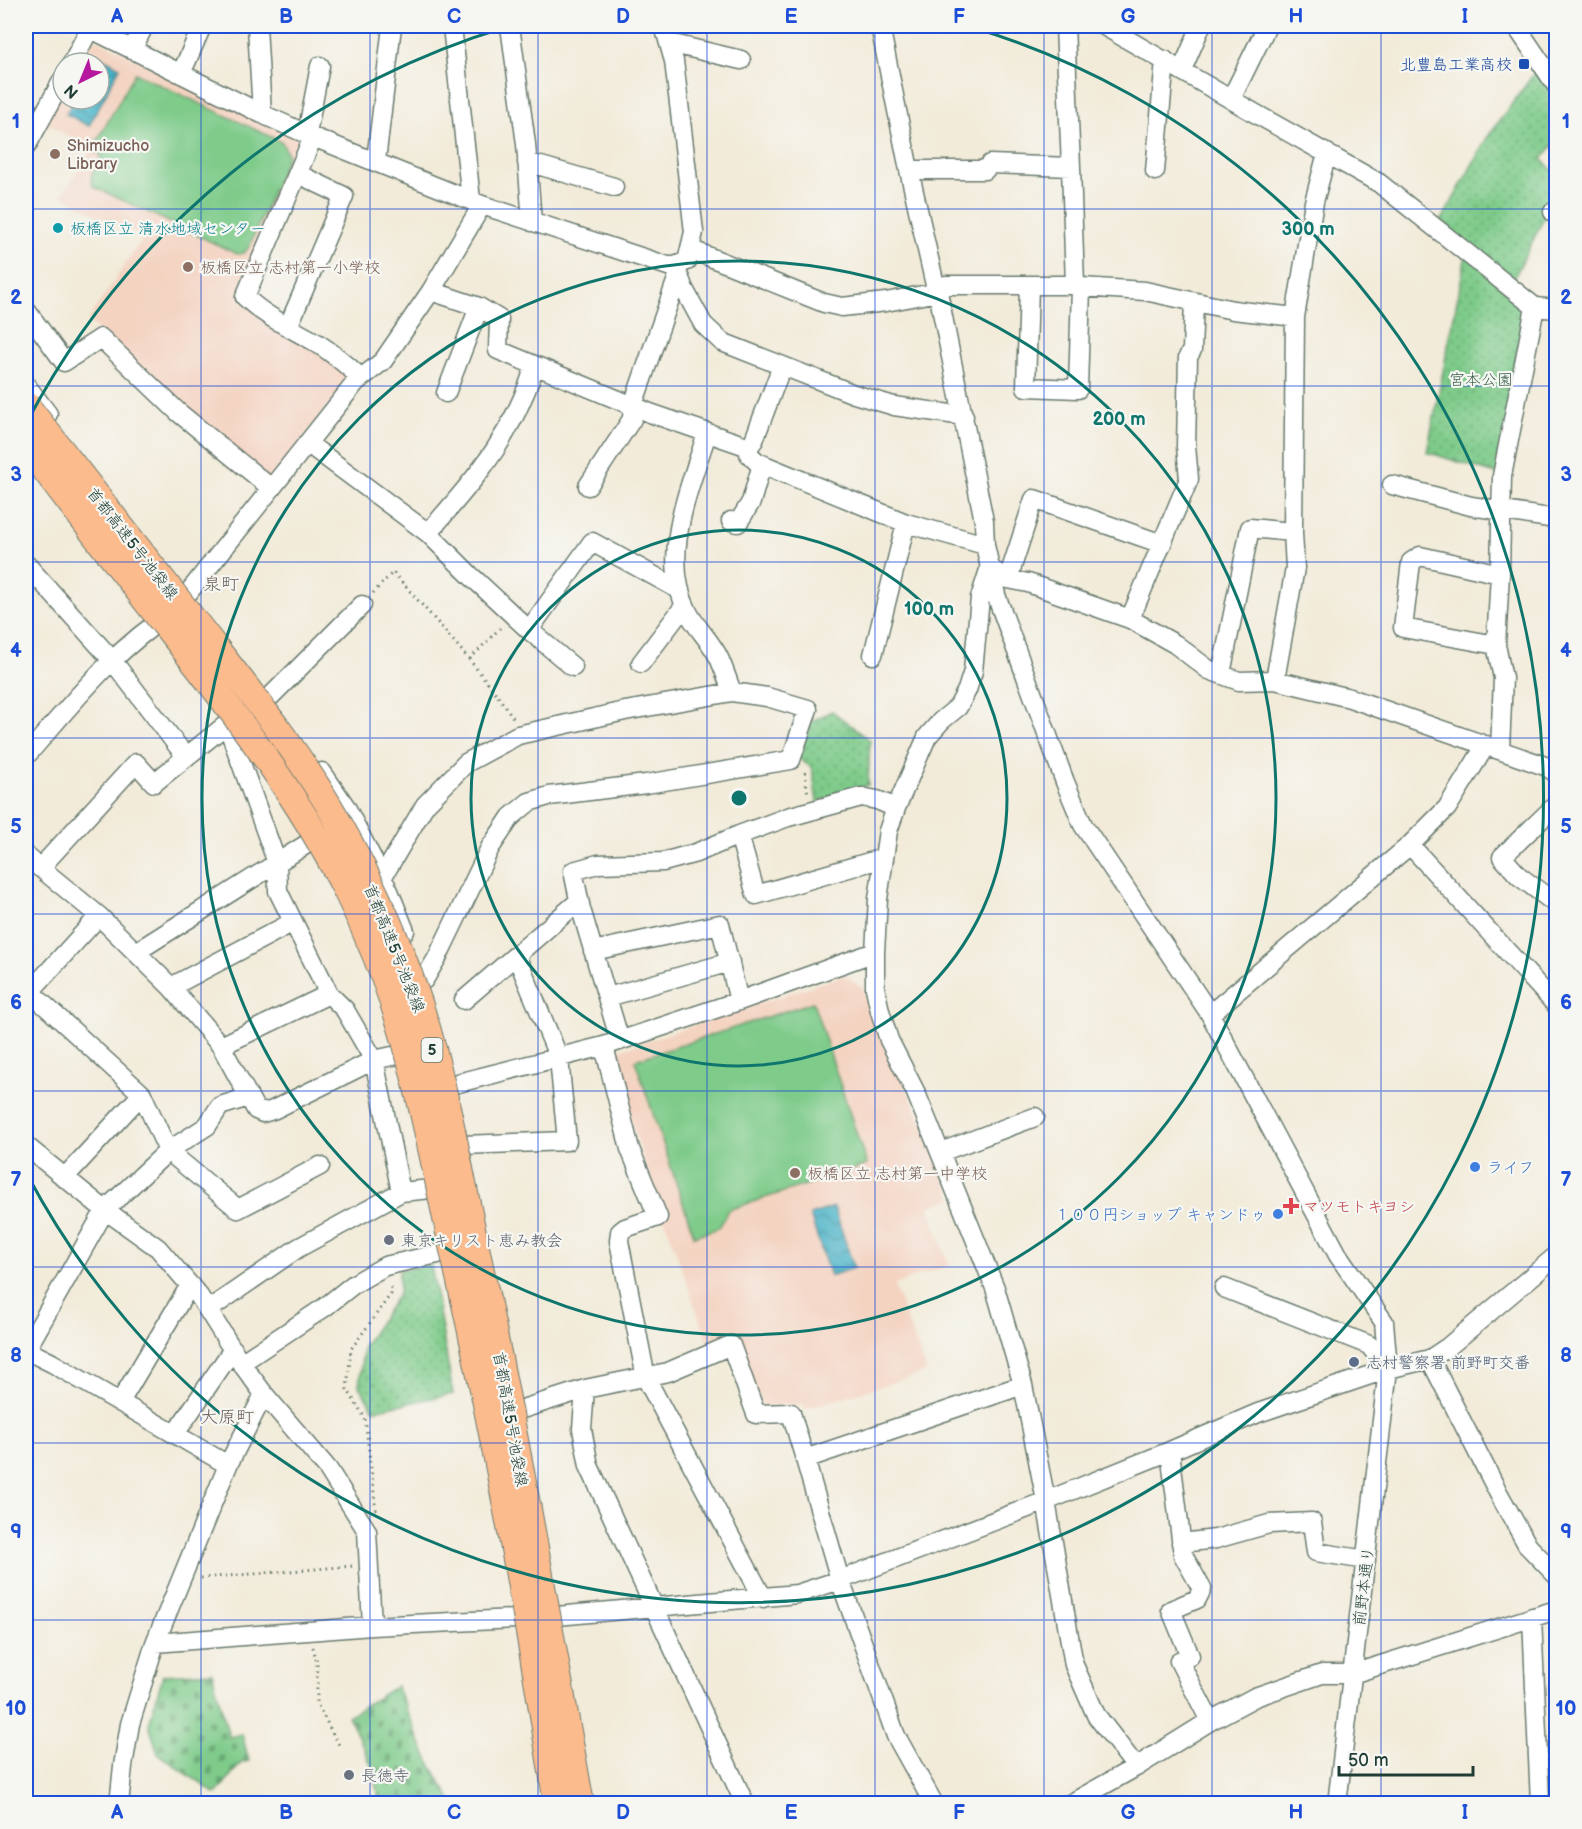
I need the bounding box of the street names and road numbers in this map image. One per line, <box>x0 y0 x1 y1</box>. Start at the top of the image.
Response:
street label: 首都高速5号池袋線 <box>82 484 182 604</box>
street label: 首都高速5号池袋線 <box>359 881 428 1016</box>
road number: 5 <box>422 1038 442 1062</box>
street label: 首都高速5号池袋線 <box>488 1350 531 1488</box>
street label: 前野本通り <box>1350 1545 1379 1627</box>

